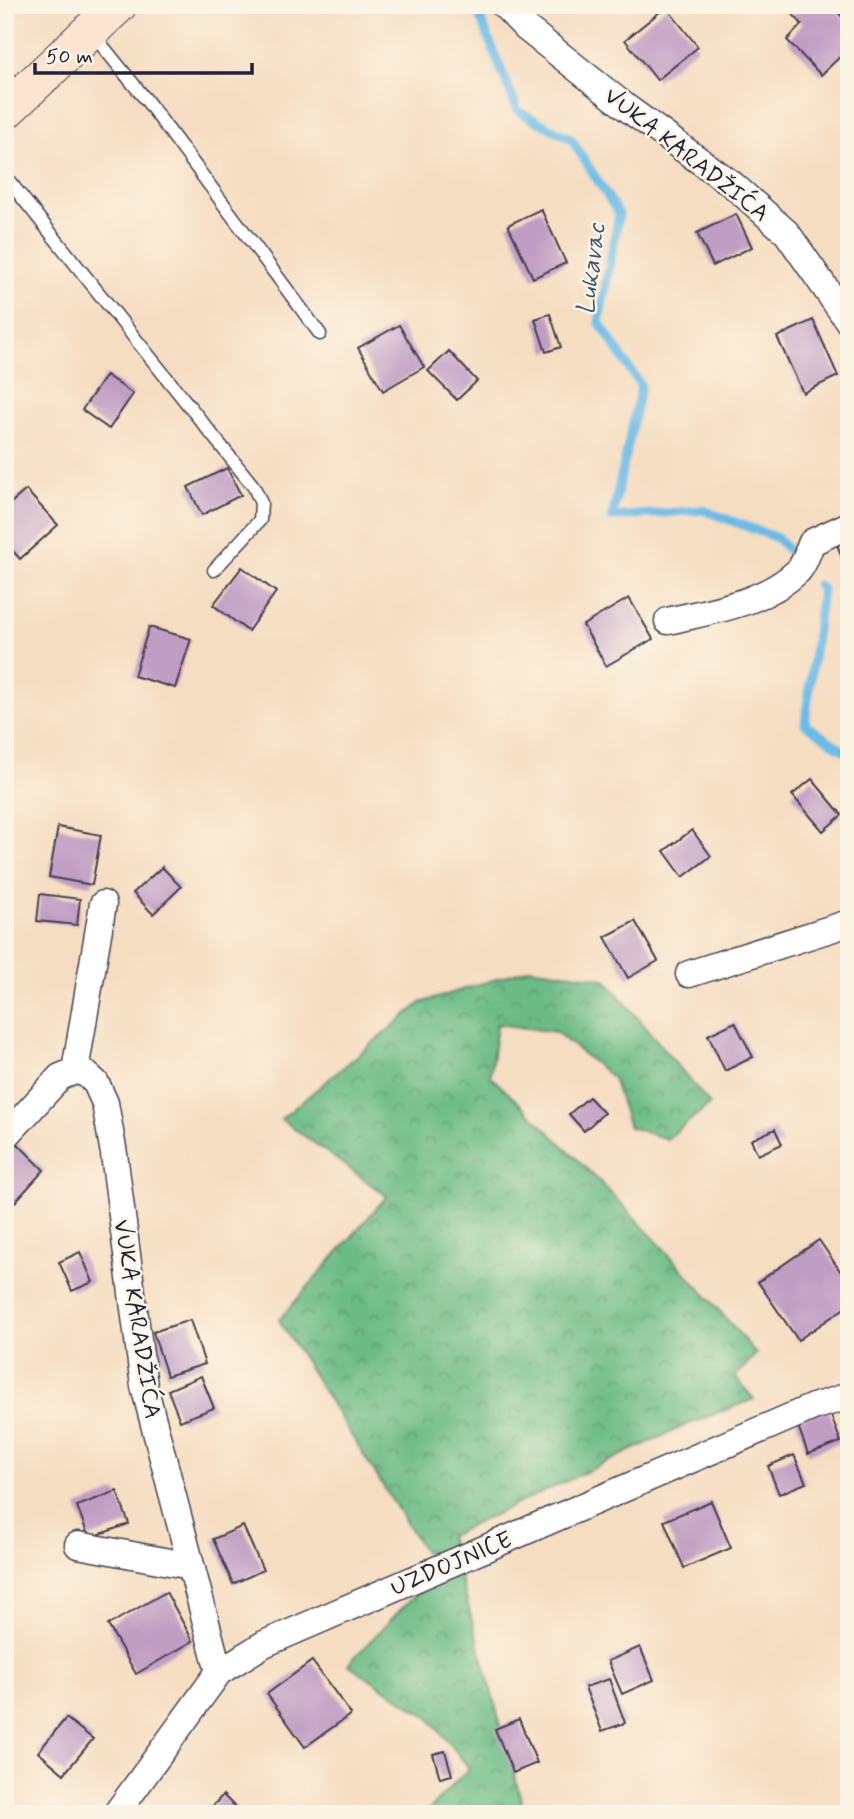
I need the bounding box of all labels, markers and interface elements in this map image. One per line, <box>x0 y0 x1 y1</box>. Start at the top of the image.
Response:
scale bar <box>35 32 252 76</box>
text: 50 m <box>46 43 93 71</box>
street label: VUKA KARADŽIĆA <box>597 79 776 229</box>
water label: Lukavac <box>570 220 615 317</box>
street label: VUKA KARADŽIĆA <box>105 1217 170 1421</box>
street label: UZDOJNICE <box>386 1525 517 1604</box>

